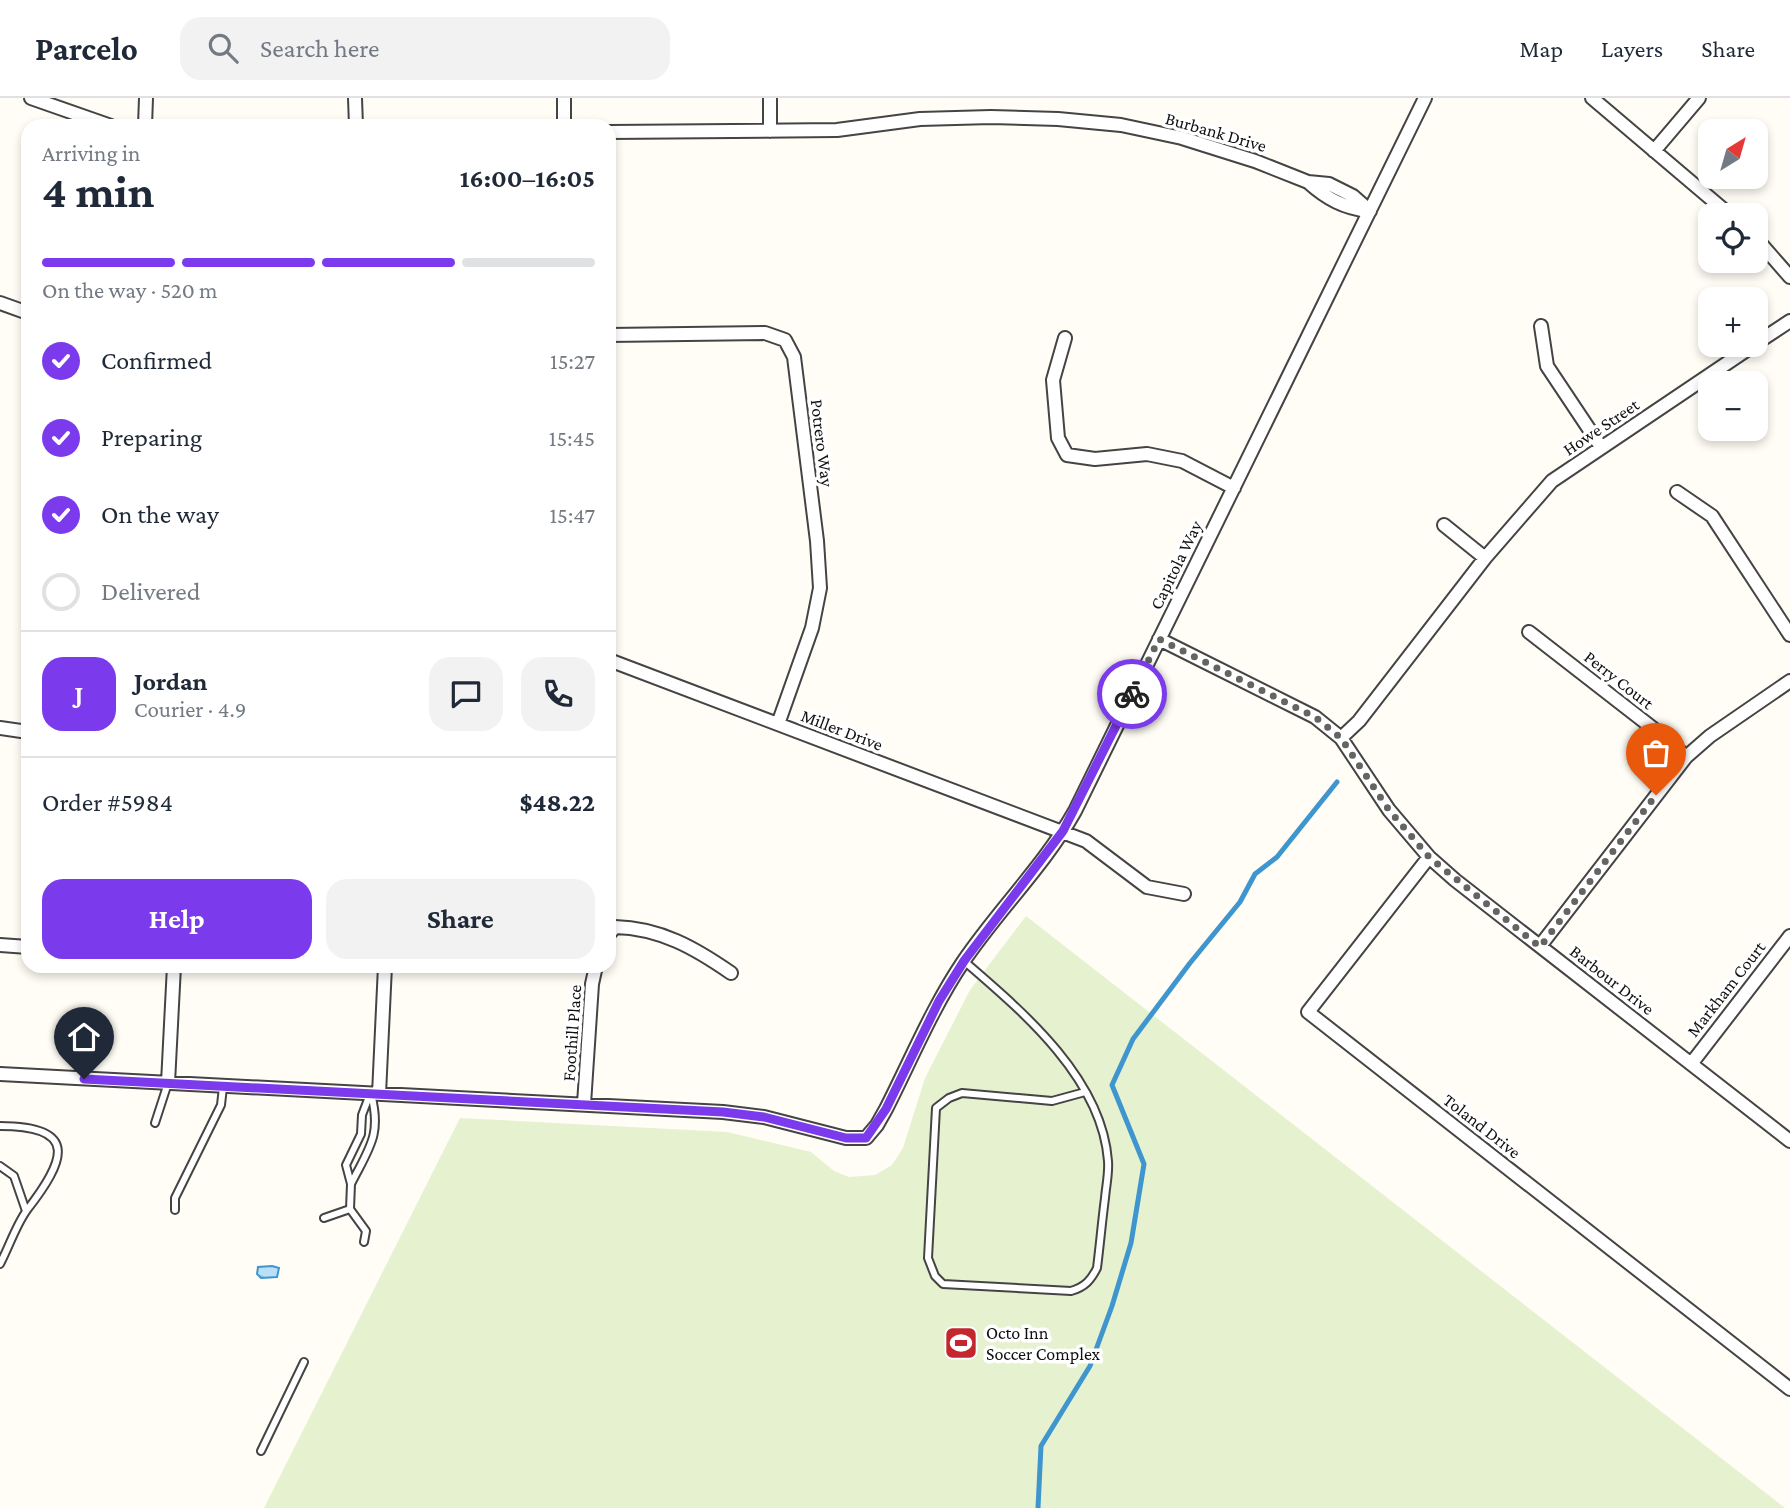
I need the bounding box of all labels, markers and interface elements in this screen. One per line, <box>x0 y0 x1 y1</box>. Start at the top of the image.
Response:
search box <box>180 17 670 80</box>
icon: search <box>204 29 242 67</box>
text: Parcelo <box>35 30 138 67</box>
text: Search here <box>260 34 379 63</box>
text: Map <box>1519 35 1563 62</box>
text: Layers <box>1601 35 1663 62</box>
text: Share <box>1701 35 1755 62</box>
street label: Burbank Drive <box>1163 108 1269 156</box>
north arrow <box>1698 119 1768 189</box>
map controls <box>1698 119 1768 441</box>
text: Arriving in <box>42 140 140 166</box>
text: 16:00–16:05 <box>460 164 595 193</box>
text: 4 min <box>42 166 154 217</box>
button: locate <box>1698 203 1768 273</box>
text: On the way · 520 m <box>42 277 218 303</box>
button: + <box>1698 287 1768 357</box>
icon: check <box>42 342 80 380</box>
text: Confirmed <box>101 346 212 375</box>
text: 15:27 <box>550 348 595 374</box>
button: − <box>1698 371 1768 441</box>
street label: Howe Street <box>1559 394 1644 460</box>
street label: Potrero Way <box>807 398 837 489</box>
icon: check <box>42 419 80 457</box>
text: Preparing <box>101 423 202 452</box>
text: 15:45 <box>549 425 595 451</box>
icon: check <box>42 496 80 534</box>
text: On the way <box>101 500 219 529</box>
text: 15:47 <box>549 502 595 528</box>
street label: Capitola Way <box>1146 517 1206 613</box>
text: Delivered <box>101 577 200 606</box>
street label: Perry Court <box>1580 647 1658 714</box>
button: chat <box>429 657 503 731</box>
button: phone <box>521 657 595 731</box>
courier <box>1097 659 1167 729</box>
text: Jordan <box>134 667 208 696</box>
icon: bike <box>1113 675 1151 713</box>
text: J <box>75 680 83 709</box>
text: Courier · 4.9 <box>134 696 246 722</box>
street label: Miller Drive <box>798 705 886 755</box>
pin <box>1626 723 1686 795</box>
icon: bag <box>1637 734 1675 772</box>
text: Order #5984 <box>42 788 173 817</box>
text: $48.22 <box>520 788 595 817</box>
button: Help <box>42 879 312 959</box>
button: Share <box>326 879 595 959</box>
street label: Markham Court <box>1683 937 1770 1041</box>
street label: Barbour Drive <box>1566 941 1658 1019</box>
street label: Foothill Place <box>559 984 585 1082</box>
pin <box>54 1007 114 1079</box>
icon: home <box>65 1018 103 1056</box>
street label: Toland Drive <box>1439 1090 1525 1162</box>
place label: Octo Inn Soccer Complex <box>986 1323 1101 1364</box>
sports icon: Octo Inn Soccer Complex <box>942 1324 980 1362</box>

